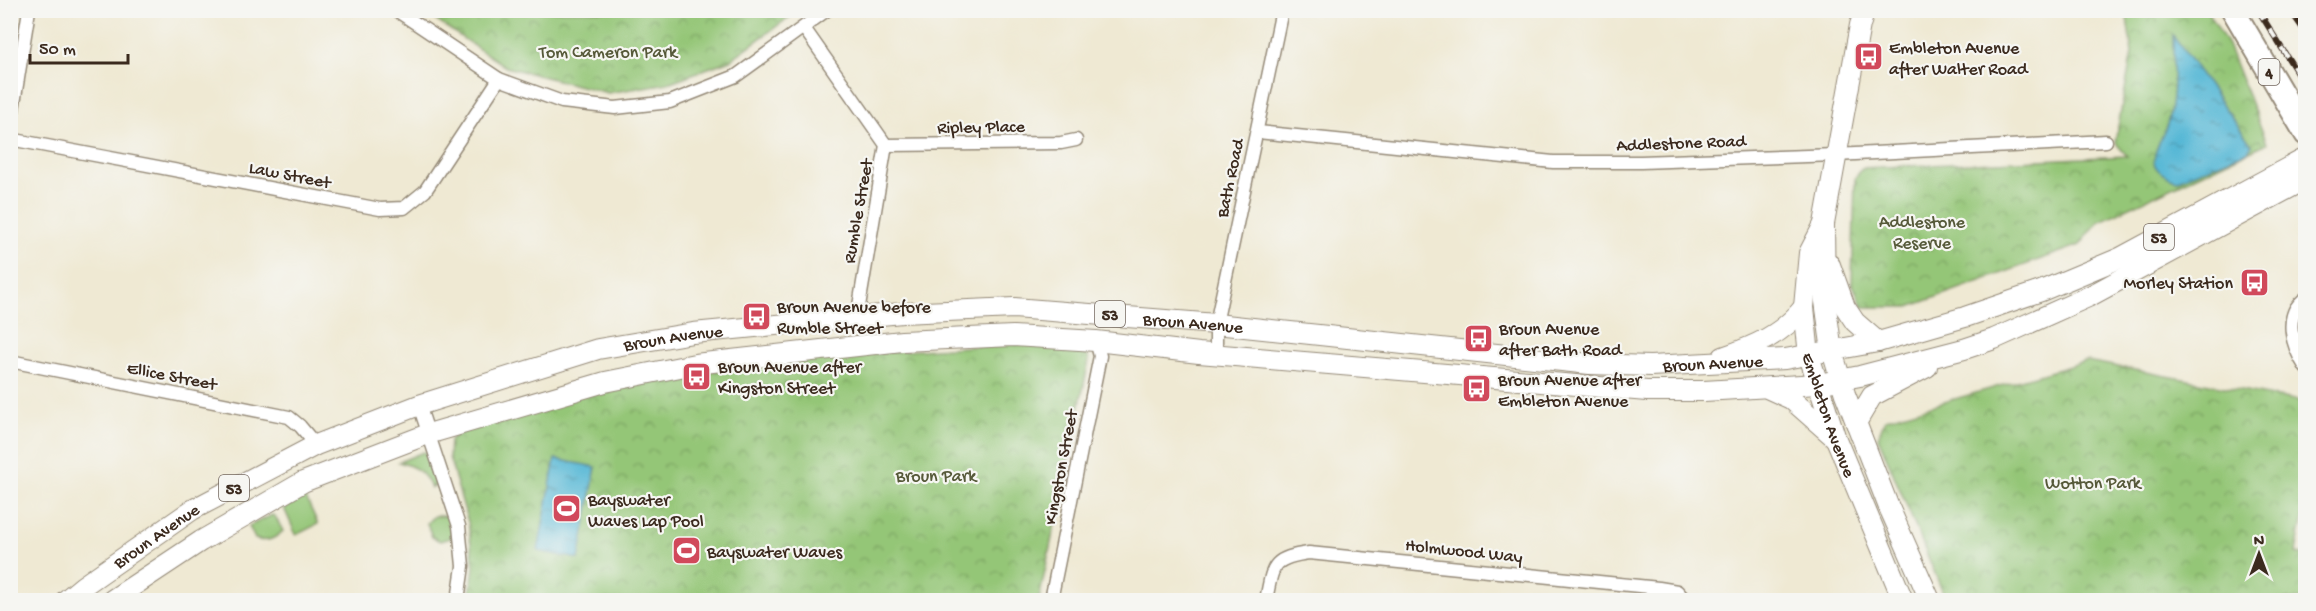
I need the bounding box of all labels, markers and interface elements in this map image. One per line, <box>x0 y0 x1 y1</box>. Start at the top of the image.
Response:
scale bar <box>30 27 128 65</box>
place label: Embleton Avenue after Walter Road <box>1889 39 2029 81</box>
text: 50 m <box>39 40 76 61</box>
bus stop icon: Embleton Avenue after Walter Road <box>1852 41 1884 73</box>
park label: Tom Cameron Park <box>538 43 679 64</box>
road number: 4 <box>2258 59 2280 85</box>
street label: Ripley Place <box>937 117 1026 140</box>
street label: Addlestone Road <box>1616 132 1748 157</box>
street label: Bath Road <box>1213 136 1250 221</box>
street label: Rumble Street <box>840 156 879 265</box>
street label: Law Street <box>247 158 334 195</box>
park label: Addlestone Reserve <box>1879 213 1966 255</box>
road number: 53 <box>2144 224 2174 250</box>
bus stop icon: Morley Station <box>2238 266 2270 298</box>
place label: Morley Station <box>2124 274 2233 295</box>
place label: Broun Avenue before Rumble Street <box>776 298 932 340</box>
bus stop icon: Broun Avenue before Rumble Street <box>740 300 772 332</box>
road number: 53 <box>1095 301 1125 327</box>
street label: Broun Avenue <box>1141 310 1245 340</box>
place label: Broun Avenue after Bath Road <box>1498 320 1623 362</box>
street label: Broun Avenue <box>621 322 725 358</box>
bus stop icon: Broun Avenue after Bath Road <box>1462 322 1494 354</box>
street label: Embleton Avenue <box>1796 351 1859 482</box>
street label: Broun Avenue <box>1661 352 1764 378</box>
street label: Ellice Street <box>125 358 220 397</box>
place label: Broun Avenue after Kingston Street <box>717 358 863 400</box>
bus stop icon: Broun Avenue after Kingston Street <box>681 360 713 392</box>
place label: Broun Avenue after Embleton Avenue <box>1497 371 1643 413</box>
bus stop icon: Broun Avenue after Embleton Avenue <box>1461 373 1493 405</box>
street label: Kingston Street <box>1041 407 1084 527</box>
park label: Broun Park <box>895 467 978 488</box>
park label: Wotton Park <box>2045 474 2143 495</box>
road number: 53 <box>219 475 249 501</box>
place label: Bayswater Waves Lap Pool <box>587 491 704 533</box>
sports icon: Bayswater Waves Lap Pool <box>551 493 583 525</box>
street label: Broun Avenue <box>109 500 204 575</box>
north arrow <box>2229 524 2289 584</box>
text: N <box>2254 533 2265 552</box>
sports icon: Bayswater Waves <box>670 535 702 567</box>
street label: Holmwood Way <box>1404 536 1524 569</box>
place label: Bayswater Waves <box>706 543 843 564</box>

